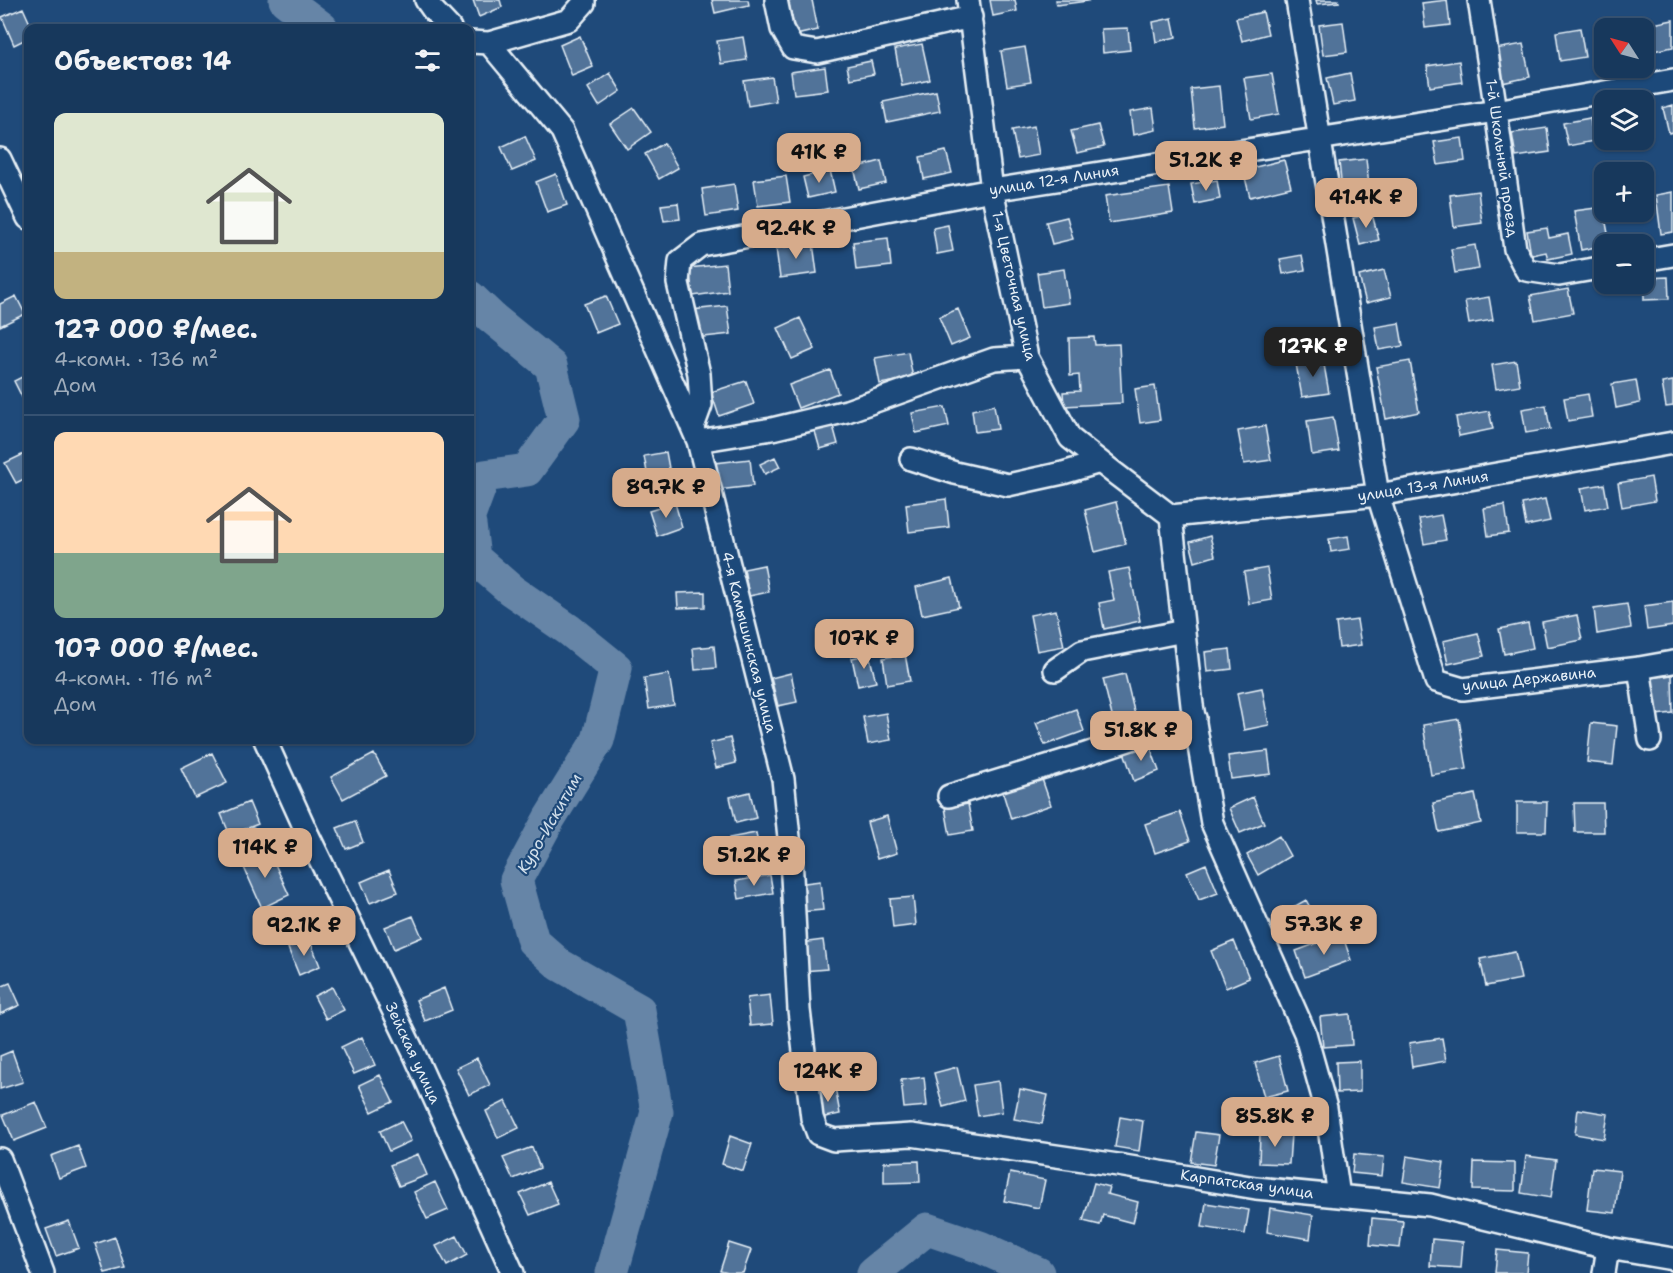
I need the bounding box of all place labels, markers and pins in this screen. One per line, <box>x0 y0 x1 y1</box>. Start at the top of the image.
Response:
pin: 41K ₽ <box>777 133 861 184</box>
pin: 51.2K ₽ <box>1151 141 1261 192</box>
pin: 41.4K ₽ <box>1311 178 1421 229</box>
pin: 92.4K ₽ <box>741 209 851 260</box>
pin: 127K ₽ <box>1264 327 1362 378</box>
pin: 89.7K ₽ <box>611 468 721 519</box>
pin: 107K ₽ <box>815 619 913 670</box>
pin: 51.8K ₽ <box>1086 711 1196 762</box>
pin: 114K ₽ <box>216 828 314 879</box>
pin: 51.2K ₽ <box>699 836 809 887</box>
pin: 57.3K ₽ <box>1269 905 1379 956</box>
pin: 92.1K ₽ <box>249 906 359 957</box>
pin: 124K ₽ <box>779 1052 877 1103</box>
pin: 85.8K ₽ <box>1220 1097 1330 1148</box>

